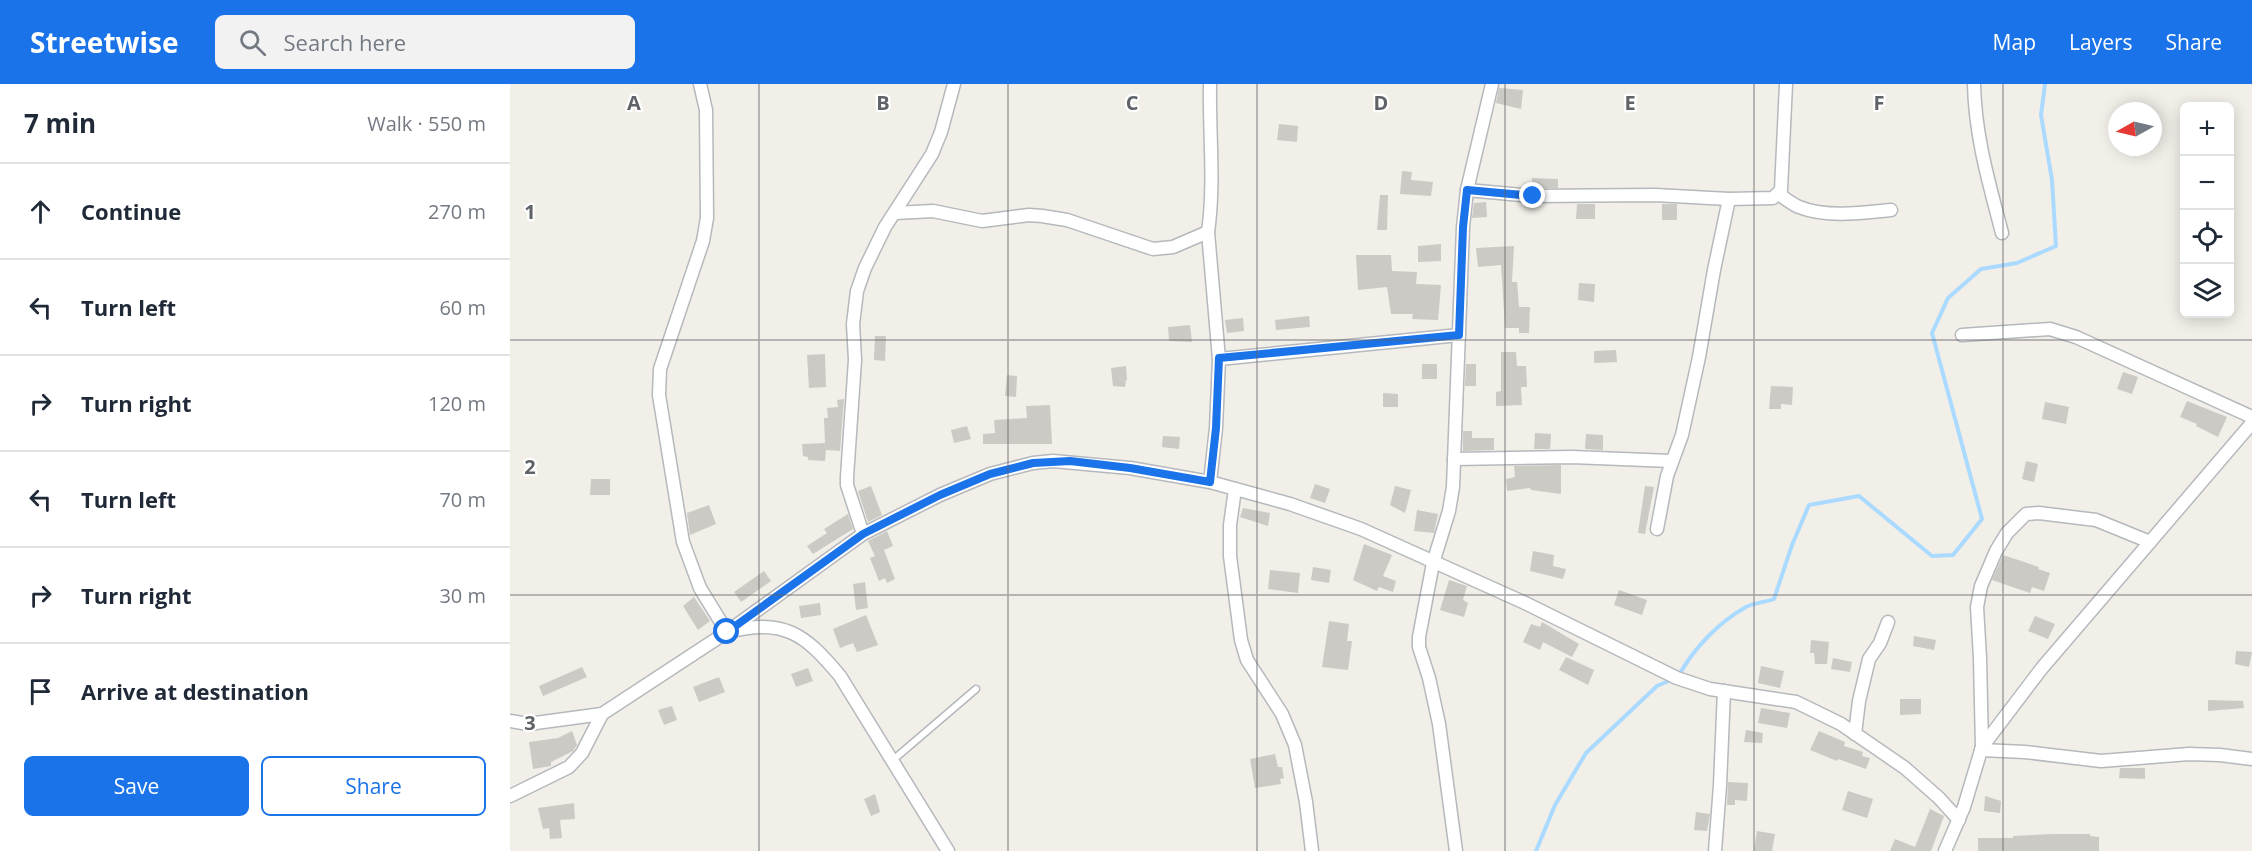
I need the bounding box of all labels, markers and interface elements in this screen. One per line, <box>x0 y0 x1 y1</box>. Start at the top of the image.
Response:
search box <box>215 15 635 69</box>
text: Streetwise <box>30 23 179 61</box>
icon: search <box>236 26 269 59</box>
text: Search here <box>284 27 406 57</box>
text: Map <box>1993 28 2036 56</box>
text: Layers <box>2069 28 2133 56</box>
text: Share <box>2166 28 2222 56</box>
text: A <box>627 89 641 116</box>
text: B <box>876 89 890 116</box>
text: C <box>1126 89 1139 116</box>
text: D <box>1374 89 1388 116</box>
text: E <box>1624 89 1636 116</box>
text: F <box>1874 89 1884 116</box>
north arrow <box>2108 102 2162 156</box>
map controls <box>2180 102 2234 318</box>
button: + <box>2180 102 2234 156</box>
text: 7 min <box>24 105 96 141</box>
text: Walk · 550 m <box>367 110 486 137</box>
button: − <box>2180 156 2234 210</box>
route end <box>1519 182 1545 208</box>
icon: ahead <box>24 195 57 228</box>
text: Continue <box>81 196 181 226</box>
text: 270 m <box>428 198 486 225</box>
text: 1 <box>524 198 536 225</box>
button: locate <box>2180 210 2234 264</box>
button: layers <box>2180 264 2234 318</box>
icon: left <box>24 291 57 324</box>
text: Turn left <box>81 292 176 322</box>
text: 60 m <box>439 294 486 321</box>
icon: right <box>24 387 57 420</box>
text: Turn right <box>81 388 192 418</box>
text: 120 m <box>428 390 486 417</box>
text: 2 <box>524 453 536 480</box>
icon: left <box>24 483 57 516</box>
text: Turn left <box>81 484 176 514</box>
text: 70 m <box>439 486 486 513</box>
icon: right <box>24 579 57 612</box>
text: Turn right <box>81 580 192 610</box>
text: 30 m <box>439 582 486 609</box>
route start <box>713 618 739 644</box>
icon: arrive <box>24 675 57 708</box>
text: Arrive at destination <box>81 676 309 706</box>
text: 3 <box>524 709 536 736</box>
button: Save <box>24 756 249 816</box>
button: Share <box>261 756 486 816</box>

